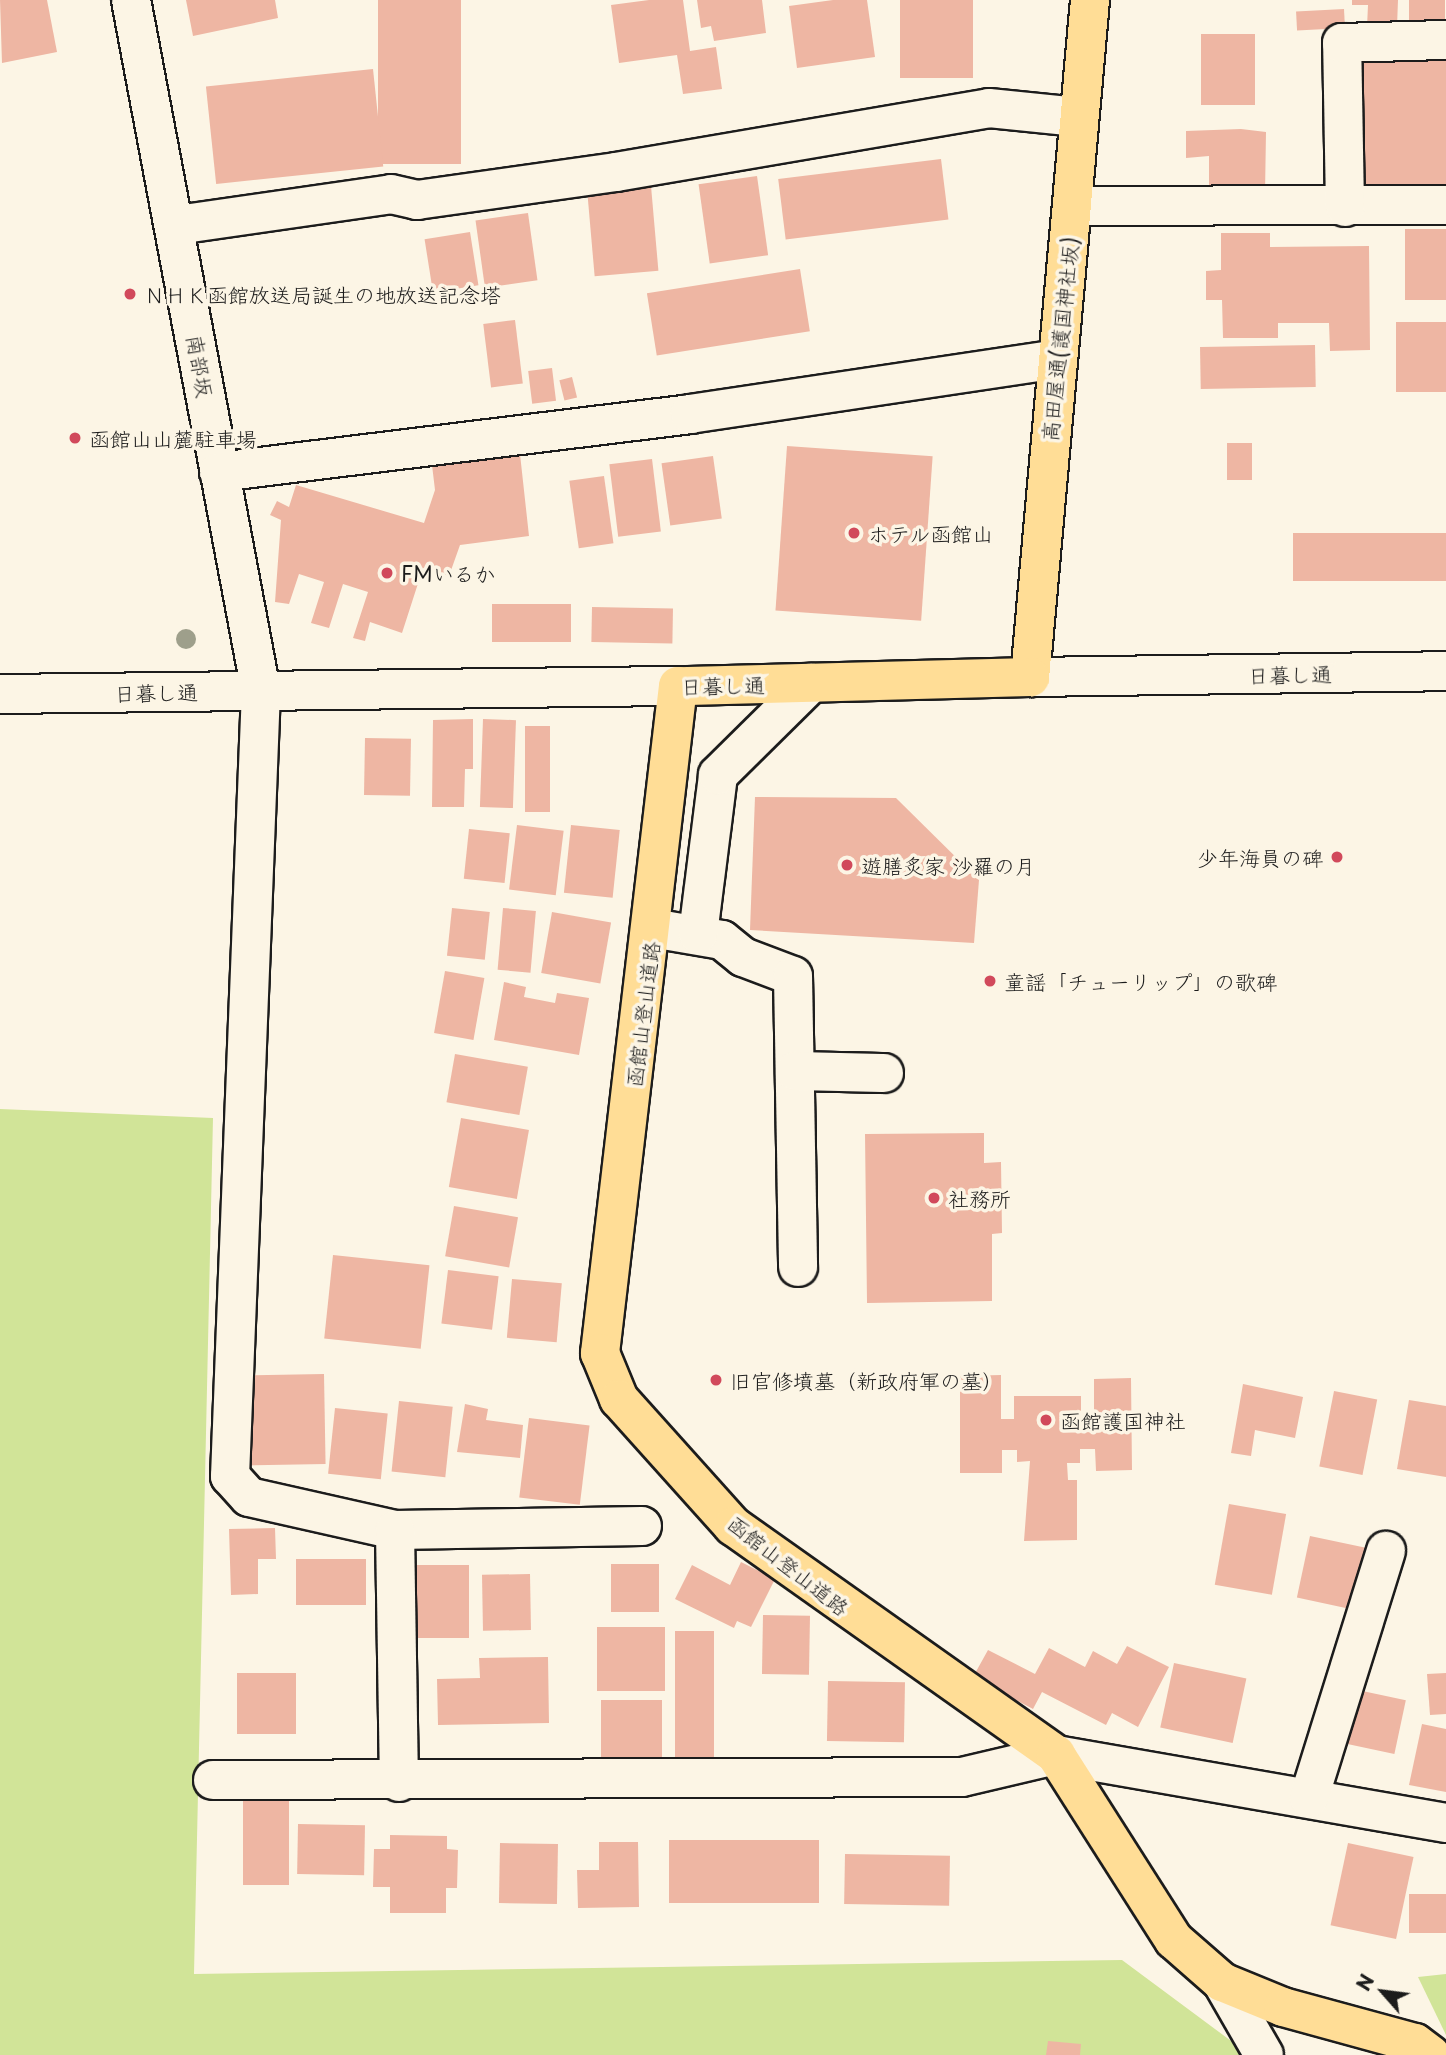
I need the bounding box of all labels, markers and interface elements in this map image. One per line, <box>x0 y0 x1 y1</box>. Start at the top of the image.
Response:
street label: 高田屋通(護国神社坂) <box>1036 235 1082 443</box>
place label: ＮＨＫ函館放送局誕生の地放送記念塔 <box>144 281 501 307</box>
marker: ＮＨＫ函館放送局誕生の地放送記念塔 <box>122 286 138 302</box>
street label: 南部坂 <box>183 333 219 399</box>
place label: 函館山山麓駐車場 <box>89 425 257 451</box>
marker: 函館山山麓駐車場 <box>67 430 83 446</box>
place label: ホテル函館山 <box>868 520 994 546</box>
marker: ホテル函館山 <box>846 525 862 541</box>
place label: FMいるか <box>401 560 496 586</box>
marker: FMいるか <box>379 565 395 581</box>
street label: 日暮し通 <box>1248 661 1332 687</box>
street label: 日暮し通 <box>681 672 765 698</box>
street label: 日暮し通 <box>114 679 198 705</box>
place label: 少年海員の碑 <box>1197 844 1323 870</box>
marker: 少年海員の碑 <box>1329 849 1345 865</box>
place label: 遊膳炙家 沙羅の月 <box>861 852 1036 878</box>
marker: 遊膳炙家 沙羅の月 <box>839 857 855 873</box>
street label: 函館山登山道路 <box>621 940 663 1088</box>
place label: 童謡「チューリップ」の歌碑 <box>1004 968 1277 994</box>
marker: 童謡「チューリップ」の歌碑 <box>982 973 998 989</box>
place label: 社務所 <box>948 1185 1011 1211</box>
marker: 社務所 <box>926 1190 942 1206</box>
place label: 旧官修墳墓（新政府軍の墓） <box>730 1367 1003 1393</box>
marker: 旧官修墳墓（新政府軍の墓） <box>708 1372 724 1388</box>
place label: 函館護国神社 <box>1060 1407 1186 1433</box>
marker: 函館護国神社 <box>1038 1412 1054 1428</box>
street label: 函館山登山道路 <box>723 1510 855 1620</box>
north arrow <box>1348 1957 1418 2027</box>
text: N <box>1349 1969 1380 1995</box>

